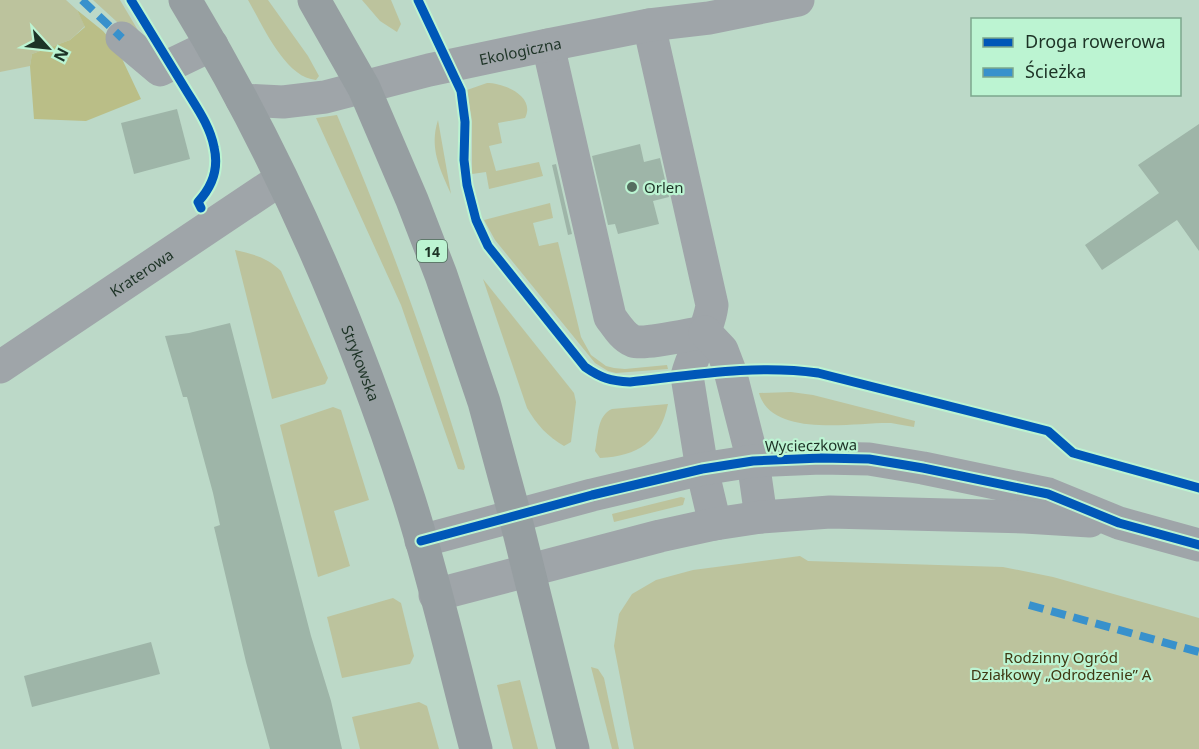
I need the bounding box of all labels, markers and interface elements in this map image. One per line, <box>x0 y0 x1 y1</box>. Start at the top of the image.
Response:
north arrow <box>18 18 78 78</box>
legend <box>971 18 1181 96</box>
text: Droga rowerowa <box>1025 29 1166 53</box>
street label: Ekologiczna <box>477 33 563 69</box>
text: N <box>49 44 74 66</box>
text: Ścieżka <box>1025 59 1086 83</box>
place label: Orlen <box>644 177 684 197</box>
marker: Orlen <box>625 180 639 194</box>
road number: 14 <box>417 240 447 262</box>
street label: Kraterowa <box>106 244 177 301</box>
street label: Strykowska <box>337 322 385 404</box>
street label: Wycieczkowa <box>765 434 857 456</box>
park label: Rodzinny Ogród Działkowy „Odrodzenie” A <box>971 647 1152 684</box>

